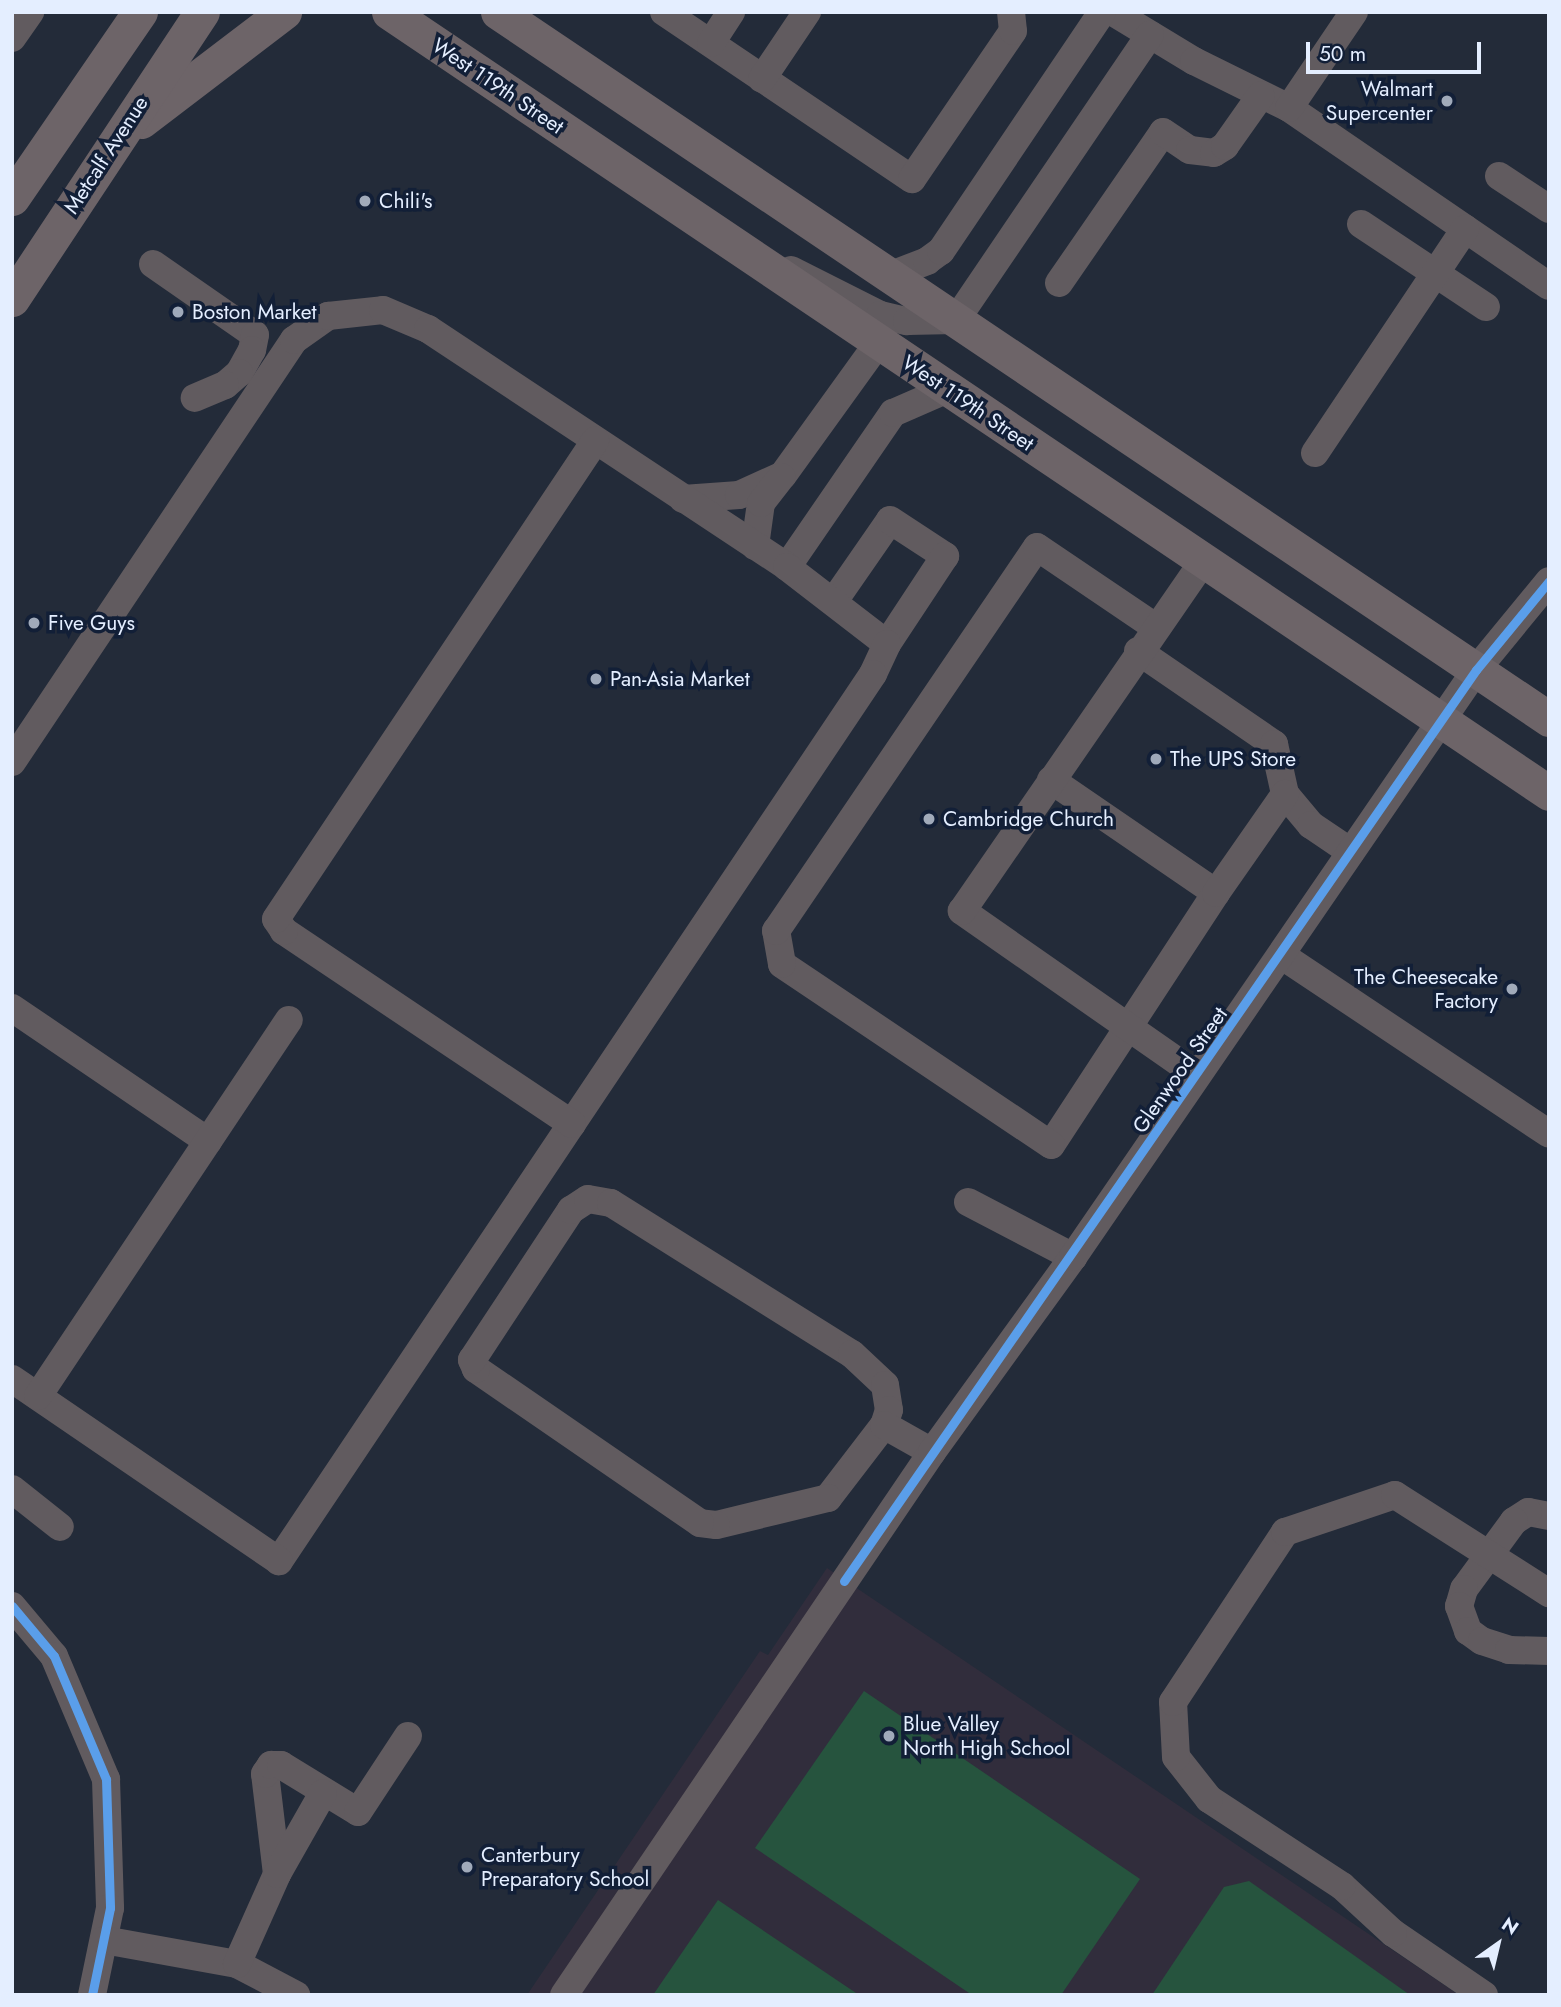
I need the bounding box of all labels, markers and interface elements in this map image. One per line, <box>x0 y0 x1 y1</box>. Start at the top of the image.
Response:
scale bar <box>1309 28 1484 72</box>
street label: West 119th Street <box>427 33 569 139</box>
text: 50 m <box>1319 39 1366 69</box>
place label: Walmart Supercenter <box>1326 76 1433 126</box>
street label: Metcalf Avenue <box>59 91 153 219</box>
marker: Walmart Supercenter <box>1439 93 1455 109</box>
place label: Chili's <box>379 188 433 214</box>
marker: Chili's <box>357 193 373 209</box>
place label: Boston Market <box>192 299 317 325</box>
marker: Boston Market <box>170 304 186 320</box>
street label: West 119th Street <box>897 350 1039 456</box>
place label: Five Guys <box>48 610 135 636</box>
marker: Five Guys <box>26 615 42 631</box>
place label: Pan-Asia Market <box>610 666 750 692</box>
marker: Pan-Asia Market <box>588 671 604 687</box>
place label: The UPS Store <box>1170 746 1296 772</box>
marker: The UPS Store <box>1148 751 1164 767</box>
place label: Cambridge Church <box>943 806 1114 832</box>
marker: Cambridge Church <box>921 811 937 827</box>
place label: The Cheesecake Factory <box>1354 964 1498 1014</box>
marker: The Cheesecake Factory <box>1504 981 1520 997</box>
street label: Glenwood Street <box>1127 1002 1233 1138</box>
place label: Blue Valley North High School <box>903 1711 1070 1761</box>
marker: Blue Valley North High School <box>881 1728 897 1744</box>
place label: Canterbury Preparatory School <box>481 1842 649 1892</box>
marker: Canterbury Preparatory School <box>459 1859 475 1875</box>
north arrow <box>1463 1909 1533 1979</box>
text: N <box>1496 1911 1524 1942</box>

